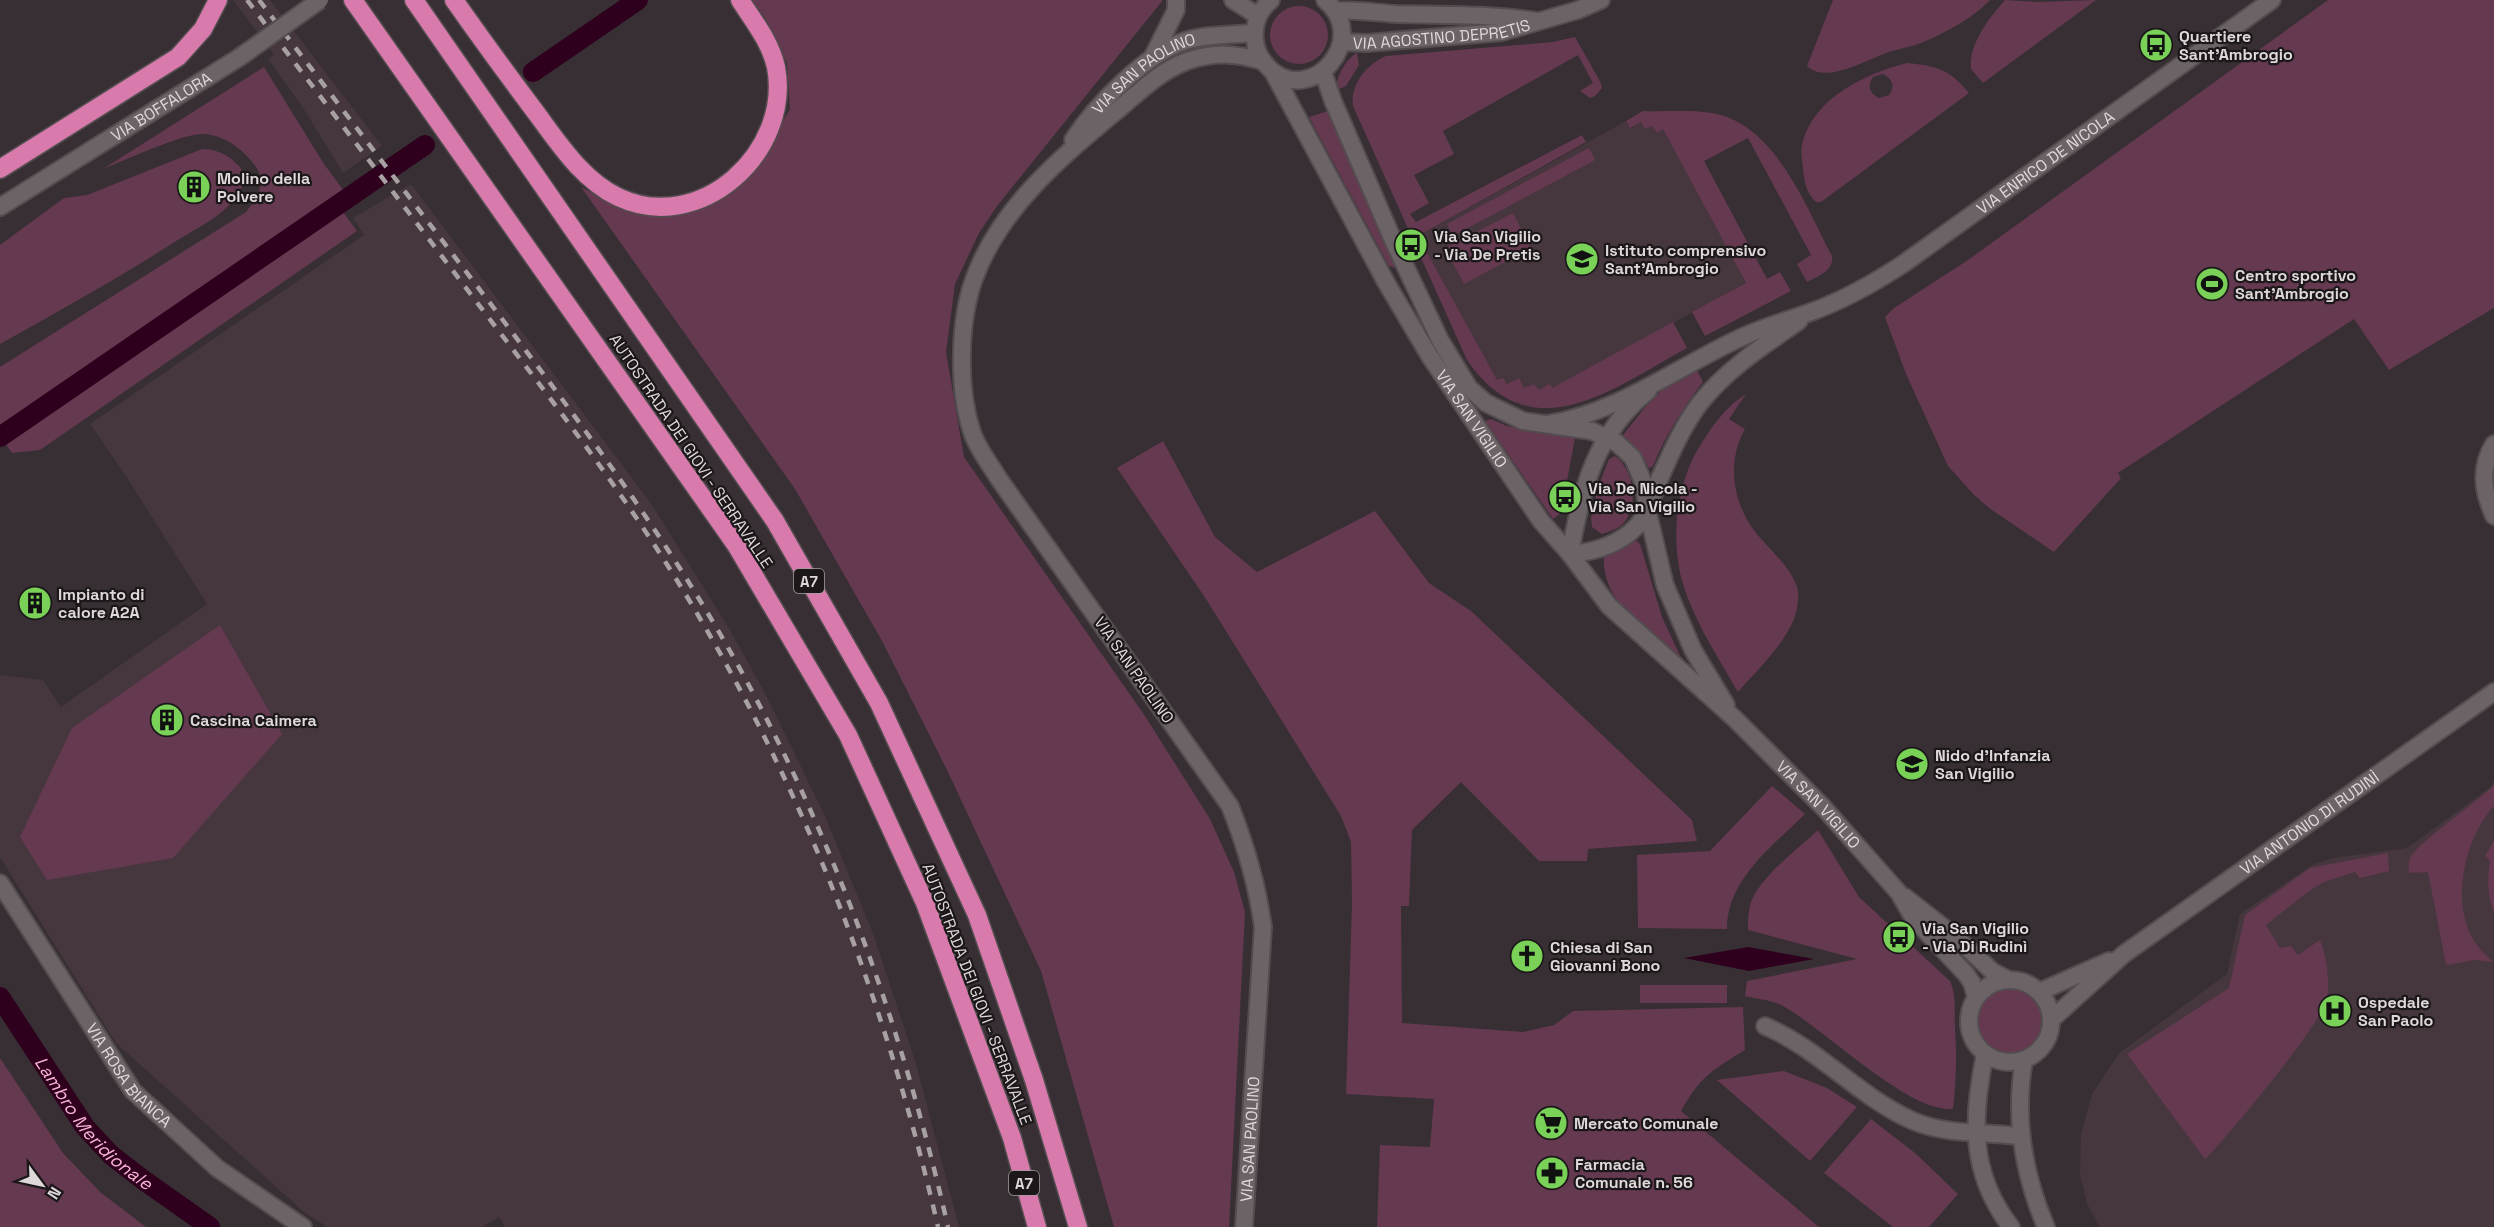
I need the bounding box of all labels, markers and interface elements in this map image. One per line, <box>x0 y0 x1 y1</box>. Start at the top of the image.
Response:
street label: VIA AGOSTINO DEPRETIS <box>1352 14 1533 54</box>
place label: Quartiere Sant'Ambrogio <box>2179 26 2293 65</box>
bus stop icon: Quartiere Sant'Ambrogio <box>2138 27 2174 63</box>
street label: VIA SAN PAOLINO <box>1087 28 1198 118</box>
street label: VIA BOFFALORA <box>107 67 215 146</box>
street label: VIA ENRICO DE NICOLA <box>1972 106 2118 219</box>
place label: Molino della Polvere <box>217 168 310 207</box>
building icon: Molino della Polvere <box>176 169 212 205</box>
place label: Via San Vigilio - Via De Pretis <box>1434 226 1541 265</box>
bus stop icon: Via San Vigilio - Via De Pretis <box>1393 227 1429 263</box>
place label: Istituto comprensivo Sant'Ambrogio <box>1605 240 1766 279</box>
school or university icon: Istituto comprensivo Sant'Ambrogio <box>1564 241 1600 277</box>
place label: Centro sportivo Sant'Ambrogio <box>2235 265 2356 304</box>
sports icon: Centro sportivo Sant'Ambrogio <box>2194 266 2230 302</box>
street label: AUTOSTRADA DEI GIOVI - SERRAVALLE <box>604 330 778 572</box>
street label: VIA SAN VIGILIO <box>1431 366 1512 472</box>
place label: Via De Nicola - Via San Vigilio <box>1588 478 1698 517</box>
bus stop icon: Via De Nicola - Via San Vigilio <box>1547 479 1583 515</box>
road number: A7 <box>794 569 824 593</box>
place label: Impianto di calore A2A <box>58 584 145 623</box>
building icon: Impianto di calore A2A <box>17 585 53 621</box>
street label: VIA SAN PAOLINO <box>1089 613 1179 727</box>
building icon: Cascina Caimera <box>149 702 185 738</box>
place label: Cascina Caimera <box>190 710 317 731</box>
place label: Nido d'Infanzia San Vigilio <box>1935 745 2051 784</box>
school or university icon: Nido d'Infanzia San Vigilio <box>1894 746 1930 782</box>
street label: VIA SAN VIGILIO <box>1772 756 1865 853</box>
street label: VIA ANTONIO DI RUDINÌ <box>2236 766 2383 879</box>
street label: AUTOSTRADA DEI GIOVI - SERRAVALLE <box>917 860 1037 1128</box>
place label: Via San Vigilio - Via Di Rudinì <box>1922 918 2029 957</box>
bus stop icon: Via San Vigilio - Via Di Rudinì <box>1881 919 1917 955</box>
place label: Chiesa di San Giovanni Bono <box>1550 937 1661 976</box>
church icon: Chiesa di San Giovanni Bono <box>1509 938 1545 974</box>
place label: Ospedale San Paolo <box>2358 992 2434 1031</box>
hospital icon: Ospedale San Paolo <box>2317 993 2353 1029</box>
street label: VIA ROSA BIANCA <box>82 1019 176 1132</box>
water label: Lambro Meridionale <box>30 1052 158 1195</box>
street label: VIA SAN PAOLINO <box>1235 1076 1264 1203</box>
supermarket icon: Mercato Comunale <box>1533 1105 1569 1141</box>
place label: Mercato Comunale <box>1574 1113 1718 1134</box>
place label: Farmacia Comunale n. 56 <box>1575 1154 1693 1193</box>
north arrow <box>12 1155 72 1215</box>
pharmacy icon: Farmacia Comunale n. 56 <box>1534 1155 1570 1191</box>
road number: A7 <box>1009 1171 1039 1195</box>
text: N <box>42 1183 66 1203</box>

